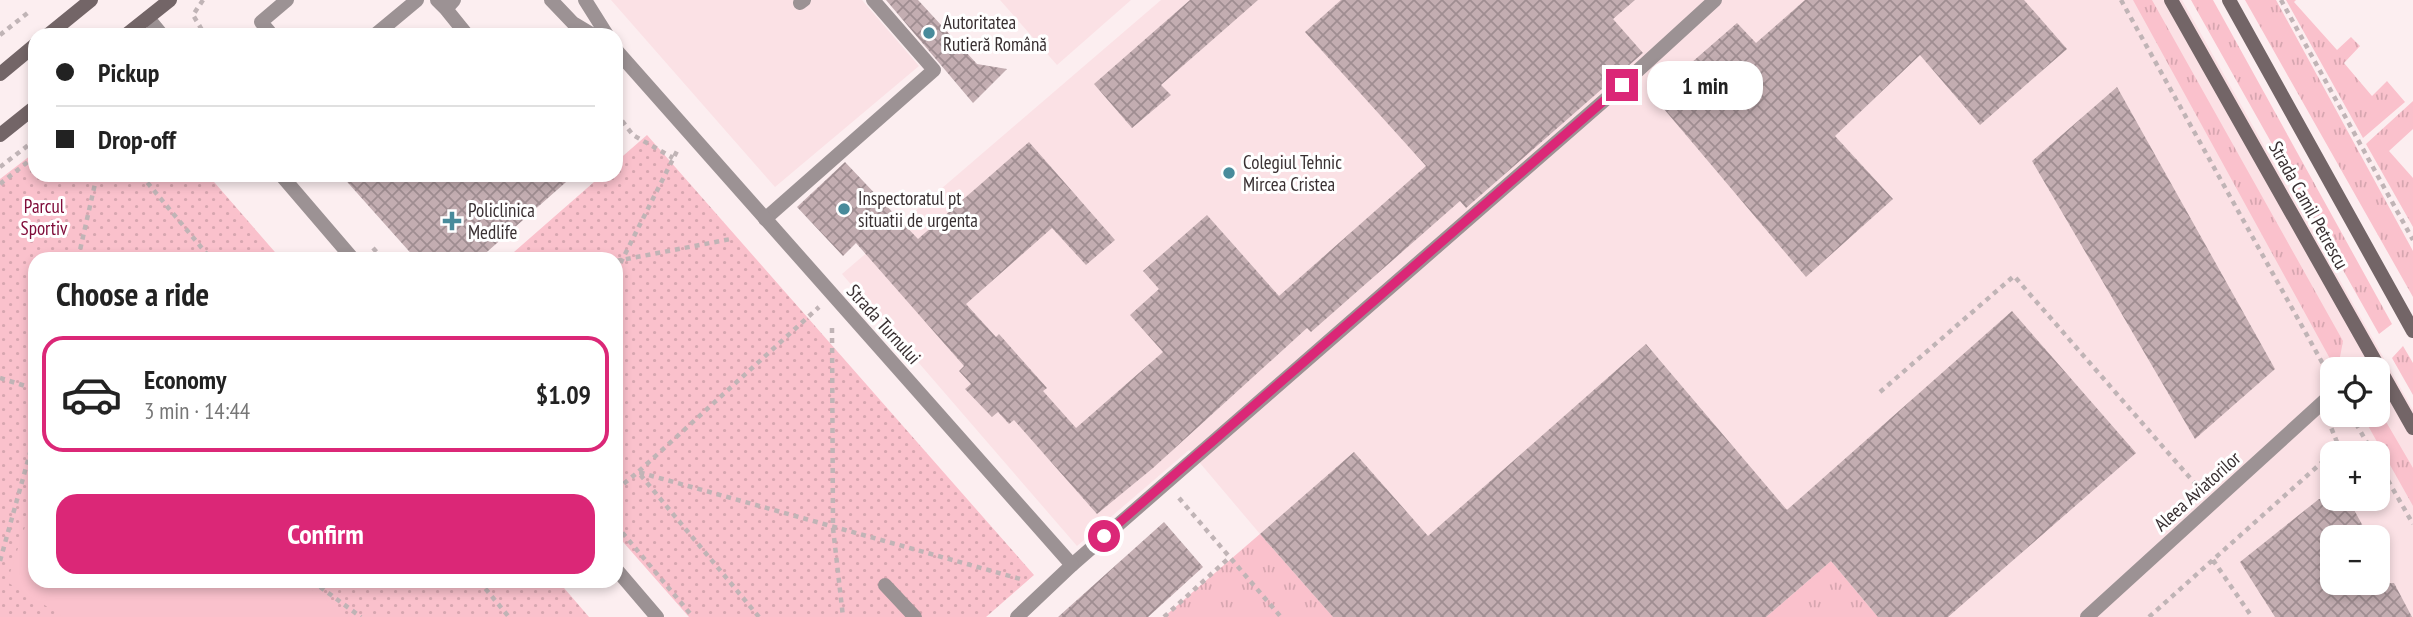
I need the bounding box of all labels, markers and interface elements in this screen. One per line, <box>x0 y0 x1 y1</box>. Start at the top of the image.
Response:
place label: Autoritatea Rutieră Română <box>943 10 1047 56</box>
marker: Autoritatea Rutieră Română <box>921 25 937 41</box>
text: Pickup <box>98 56 159 89</box>
callout: 1 min <box>1646 60 1762 110</box>
route end <box>1606 69 1638 101</box>
text: 1 min <box>1682 71 1728 100</box>
text: Drop-off <box>98 123 176 156</box>
street label: Strada Camil Petrescu <box>2264 137 2354 273</box>
place label: Colegiul Tehnic Mircea Cristea <box>1243 150 1342 196</box>
marker: Colegiul Tehnic Mircea Cristea <box>1221 165 1237 181</box>
place label: Inspectoratul pt situatii de urgenta <box>858 186 978 232</box>
park label: Parcul Sportiv <box>21 194 68 240</box>
place label: Policlinica Medlife <box>468 198 535 244</box>
marker: Inspectoratul pt situatii de urgenta <box>836 201 852 217</box>
marker: Policlinica Medlife <box>442 211 462 231</box>
text: Choose a ride <box>56 273 209 315</box>
street label: Strada Turnului <box>842 279 926 369</box>
map controls <box>2320 357 2390 595</box>
button: locate <box>2320 357 2390 427</box>
icon: car <box>60 363 123 426</box>
text: Economy <box>144 363 226 396</box>
text: $1.09 <box>536 378 591 411</box>
text: 3 min · 14:44 <box>144 396 250 425</box>
button: + <box>2320 441 2390 511</box>
street label: Aleea Aviatorilor <box>2149 445 2246 536</box>
button: Confirm <box>56 494 595 574</box>
route start <box>1088 520 1120 552</box>
button: − <box>2320 525 2390 595</box>

